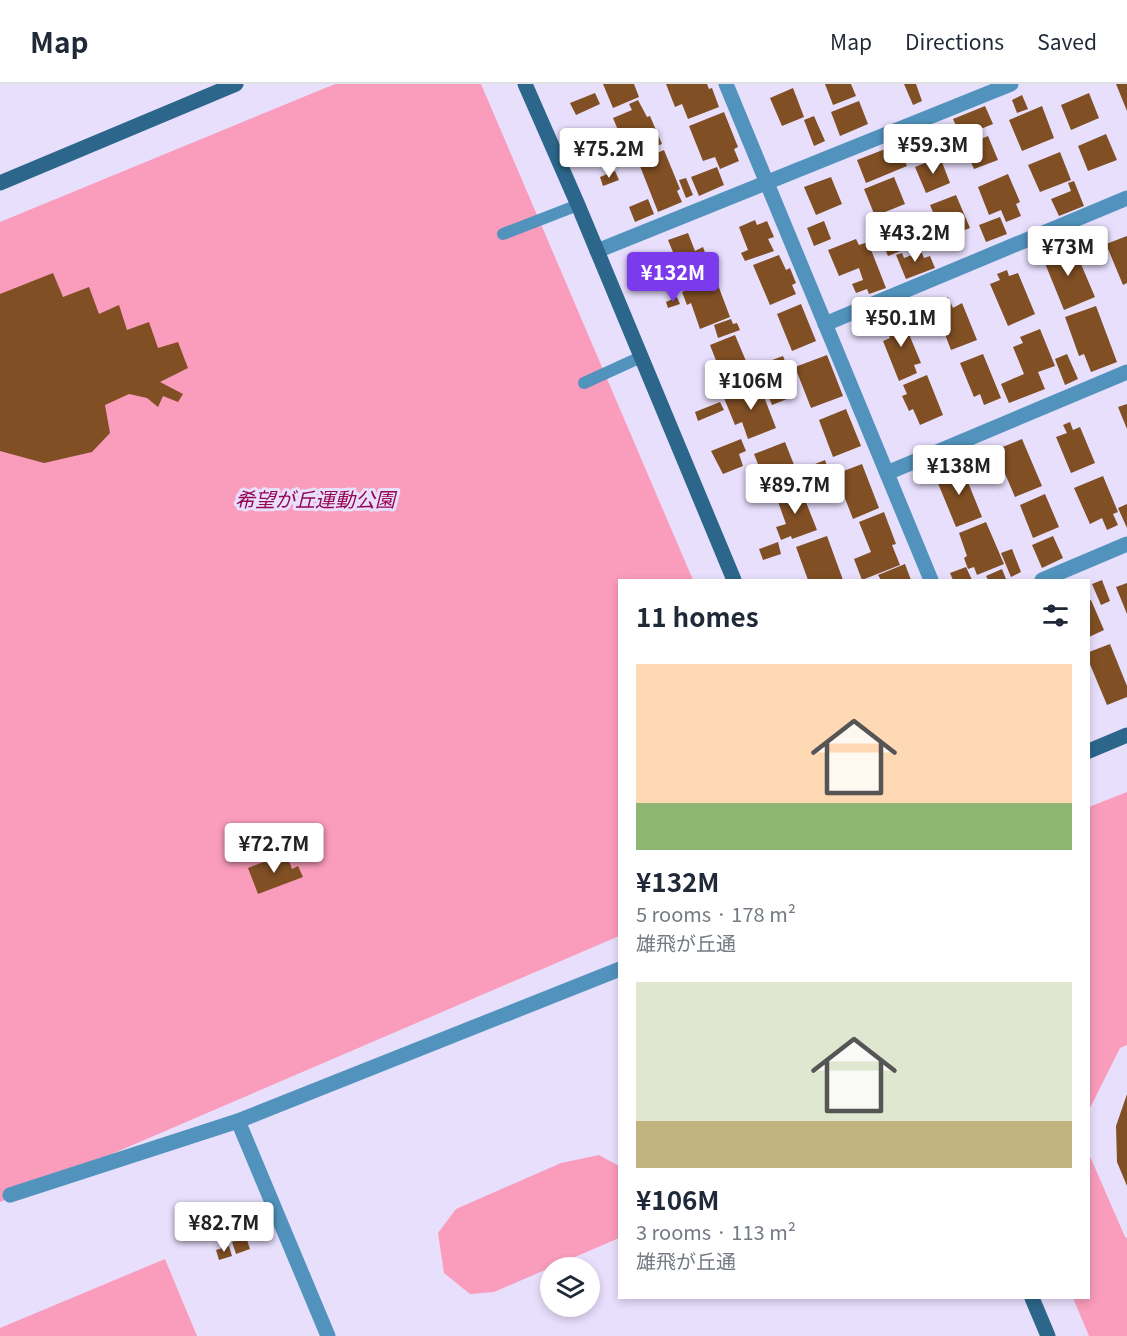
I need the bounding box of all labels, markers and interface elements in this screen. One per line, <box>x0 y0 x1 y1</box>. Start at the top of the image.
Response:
text: Map <box>30 21 88 61</box>
text: Map <box>830 26 872 56</box>
text: Directions <box>905 26 1004 56</box>
text: Saved <box>1037 26 1097 56</box>
pin: ¥59.3M <box>884 124 982 175</box>
pin: ¥75.2M <box>560 128 658 179</box>
text: ¥59.3M <box>898 129 968 158</box>
text: ¥75.2M <box>574 133 644 162</box>
pin: ¥43.2M <box>866 212 964 263</box>
text: ¥43.2M <box>880 217 950 246</box>
pin: ¥73M <box>1032 226 1104 277</box>
text: ¥73M <box>1042 231 1094 260</box>
pin: ¥132M <box>631 252 715 303</box>
text: ¥132M <box>641 257 705 286</box>
pin: ¥50.1M <box>852 297 950 348</box>
text: ¥50.1M <box>866 302 936 331</box>
pin: ¥106M <box>709 360 793 411</box>
text: ¥106M <box>719 365 783 394</box>
pin: ¥138M <box>917 445 1001 496</box>
text: ¥138M <box>927 450 991 479</box>
pin: ¥89.7M <box>746 464 844 515</box>
text: ¥89.7M <box>760 469 830 498</box>
park label: 希望が丘運動公園 <box>235 484 398 513</box>
text: 11 homes <box>636 597 759 634</box>
icon: filters <box>1039 599 1072 632</box>
icon: home <box>800 703 908 811</box>
pin: ¥72.7M <box>225 823 323 874</box>
text: ¥72.7M <box>239 828 309 857</box>
text: ¥132M <box>636 862 720 899</box>
text: 5 rooms · 178 m² <box>636 899 796 928</box>
text: 雄飛が丘通 <box>636 928 736 957</box>
icon: home <box>800 1021 908 1129</box>
text: ¥106M <box>636 1180 720 1217</box>
pin: ¥82.7M <box>175 1202 273 1253</box>
text: ¥82.7M <box>189 1207 259 1236</box>
text: 3 rooms · 113 m² <box>636 1217 796 1246</box>
text: 雄飛が丘通 <box>636 1246 736 1275</box>
map controls <box>540 1257 600 1317</box>
button: layers <box>540 1257 600 1317</box>

